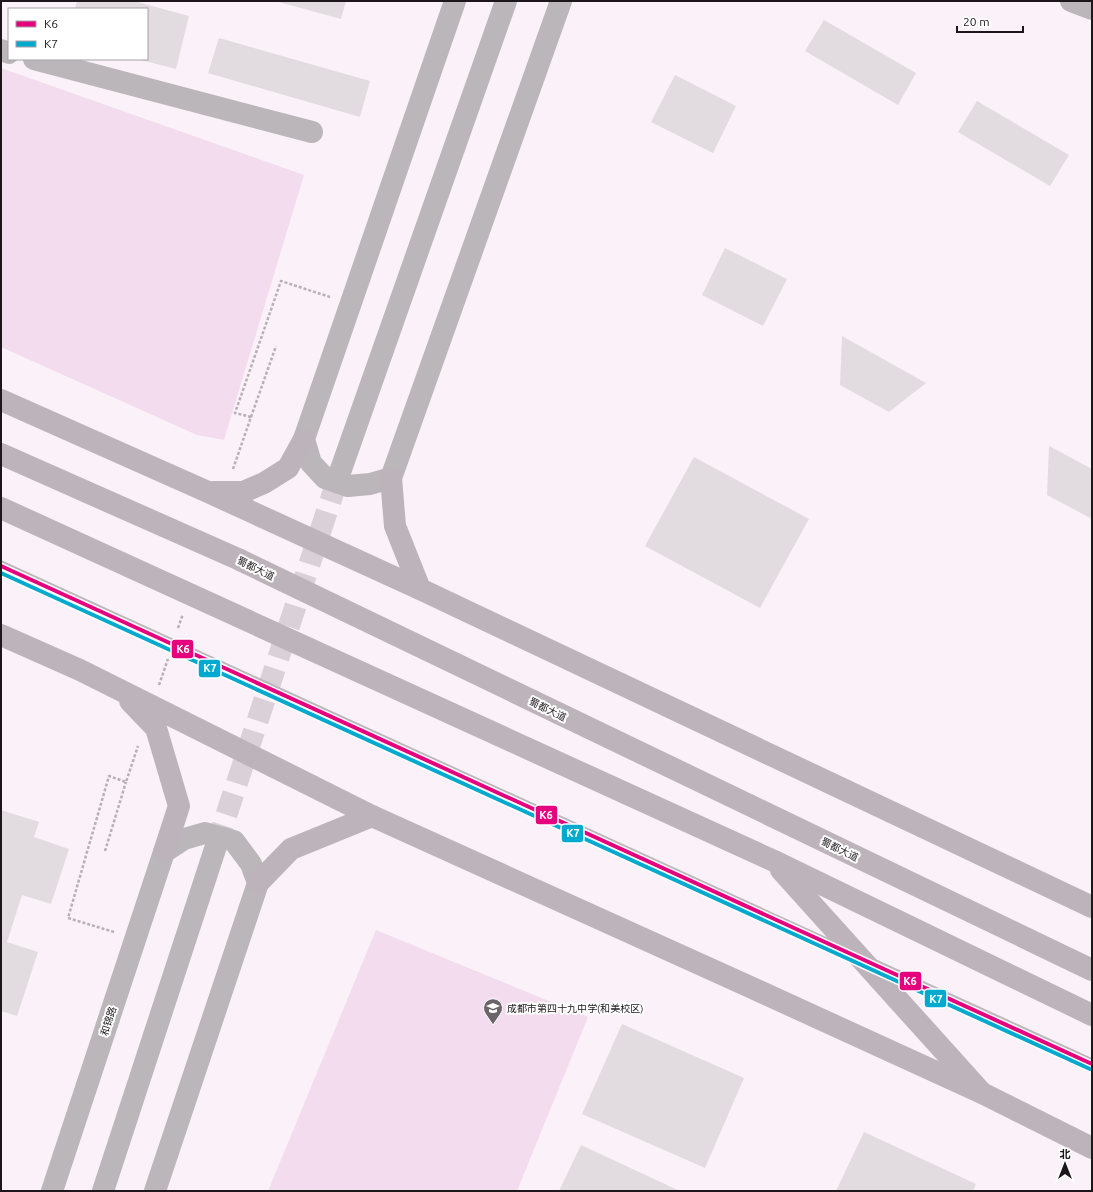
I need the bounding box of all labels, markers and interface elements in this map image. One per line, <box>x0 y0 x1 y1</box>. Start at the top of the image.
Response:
legend <box>8 8 148 60</box>
scale bar <box>957 8 1023 34</box>
text: 20 m <box>963 15 990 28</box>
text: K6 <box>44 17 58 30</box>
text: K7 <box>44 37 58 50</box>
street label: 蜀都大道 <box>235 555 276 582</box>
line badge: K6 <box>171 639 194 659</box>
text: K6 <box>176 643 190 655</box>
line badge: K7 <box>198 659 221 678</box>
text: K7 <box>203 662 217 674</box>
street label: 蜀都大道 <box>527 696 568 723</box>
line badge: K6 <box>535 805 558 825</box>
text: K6 <box>539 809 553 821</box>
line badge: K7 <box>561 824 584 843</box>
text: K7 <box>566 827 580 839</box>
street label: 蜀都大道 <box>819 836 860 863</box>
line badge: K6 <box>899 971 922 991</box>
text: K6 <box>903 975 917 987</box>
line badge: K7 <box>924 989 947 1008</box>
text: K7 <box>929 993 943 1005</box>
school or university icon: 成都市第四十九中学(和美校区) <box>482 997 504 1025</box>
place label: 成都市第四十九中学(和美校区) <box>507 1003 643 1014</box>
street label: 和锦路 <box>99 1005 118 1037</box>
north arrow <box>1045 1144 1085 1184</box>
text: 北 <box>1060 1148 1071 1160</box>

